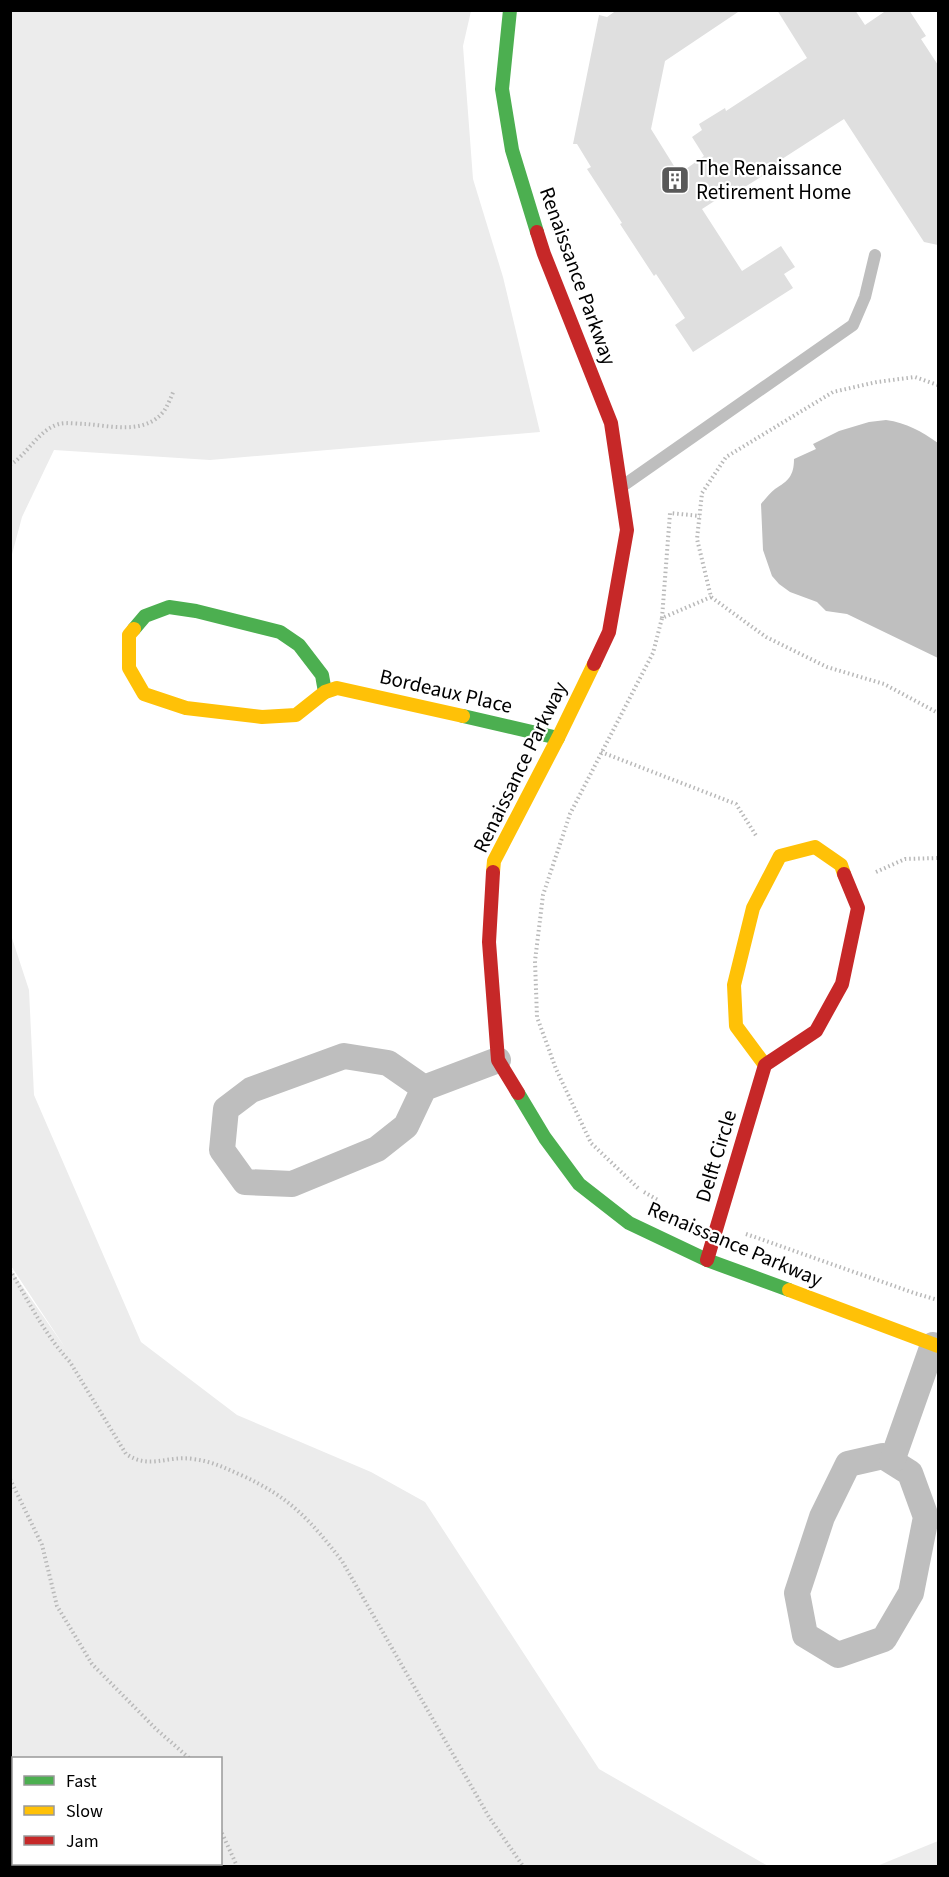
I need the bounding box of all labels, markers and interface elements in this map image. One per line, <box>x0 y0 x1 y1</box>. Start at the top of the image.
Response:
place label: The Renaissance Retirement Home <box>696 153 851 207</box>
building icon: The Renaissance Retirement Home <box>659 164 691 196</box>
street label: Renaissance Parkway <box>532 183 624 369</box>
street label: Bordeaux Place <box>377 661 515 721</box>
street label: Renaissance Parkway <box>465 676 575 858</box>
street label: Delft Circle <box>688 1106 744 1206</box>
street label: Renaissance Parkway <box>643 1194 827 1294</box>
legend <box>12 1757 222 1865</box>
text: Fast <box>66 1769 97 1794</box>
text: Slow <box>66 1799 103 1824</box>
text: Jam <box>66 1829 99 1854</box>

